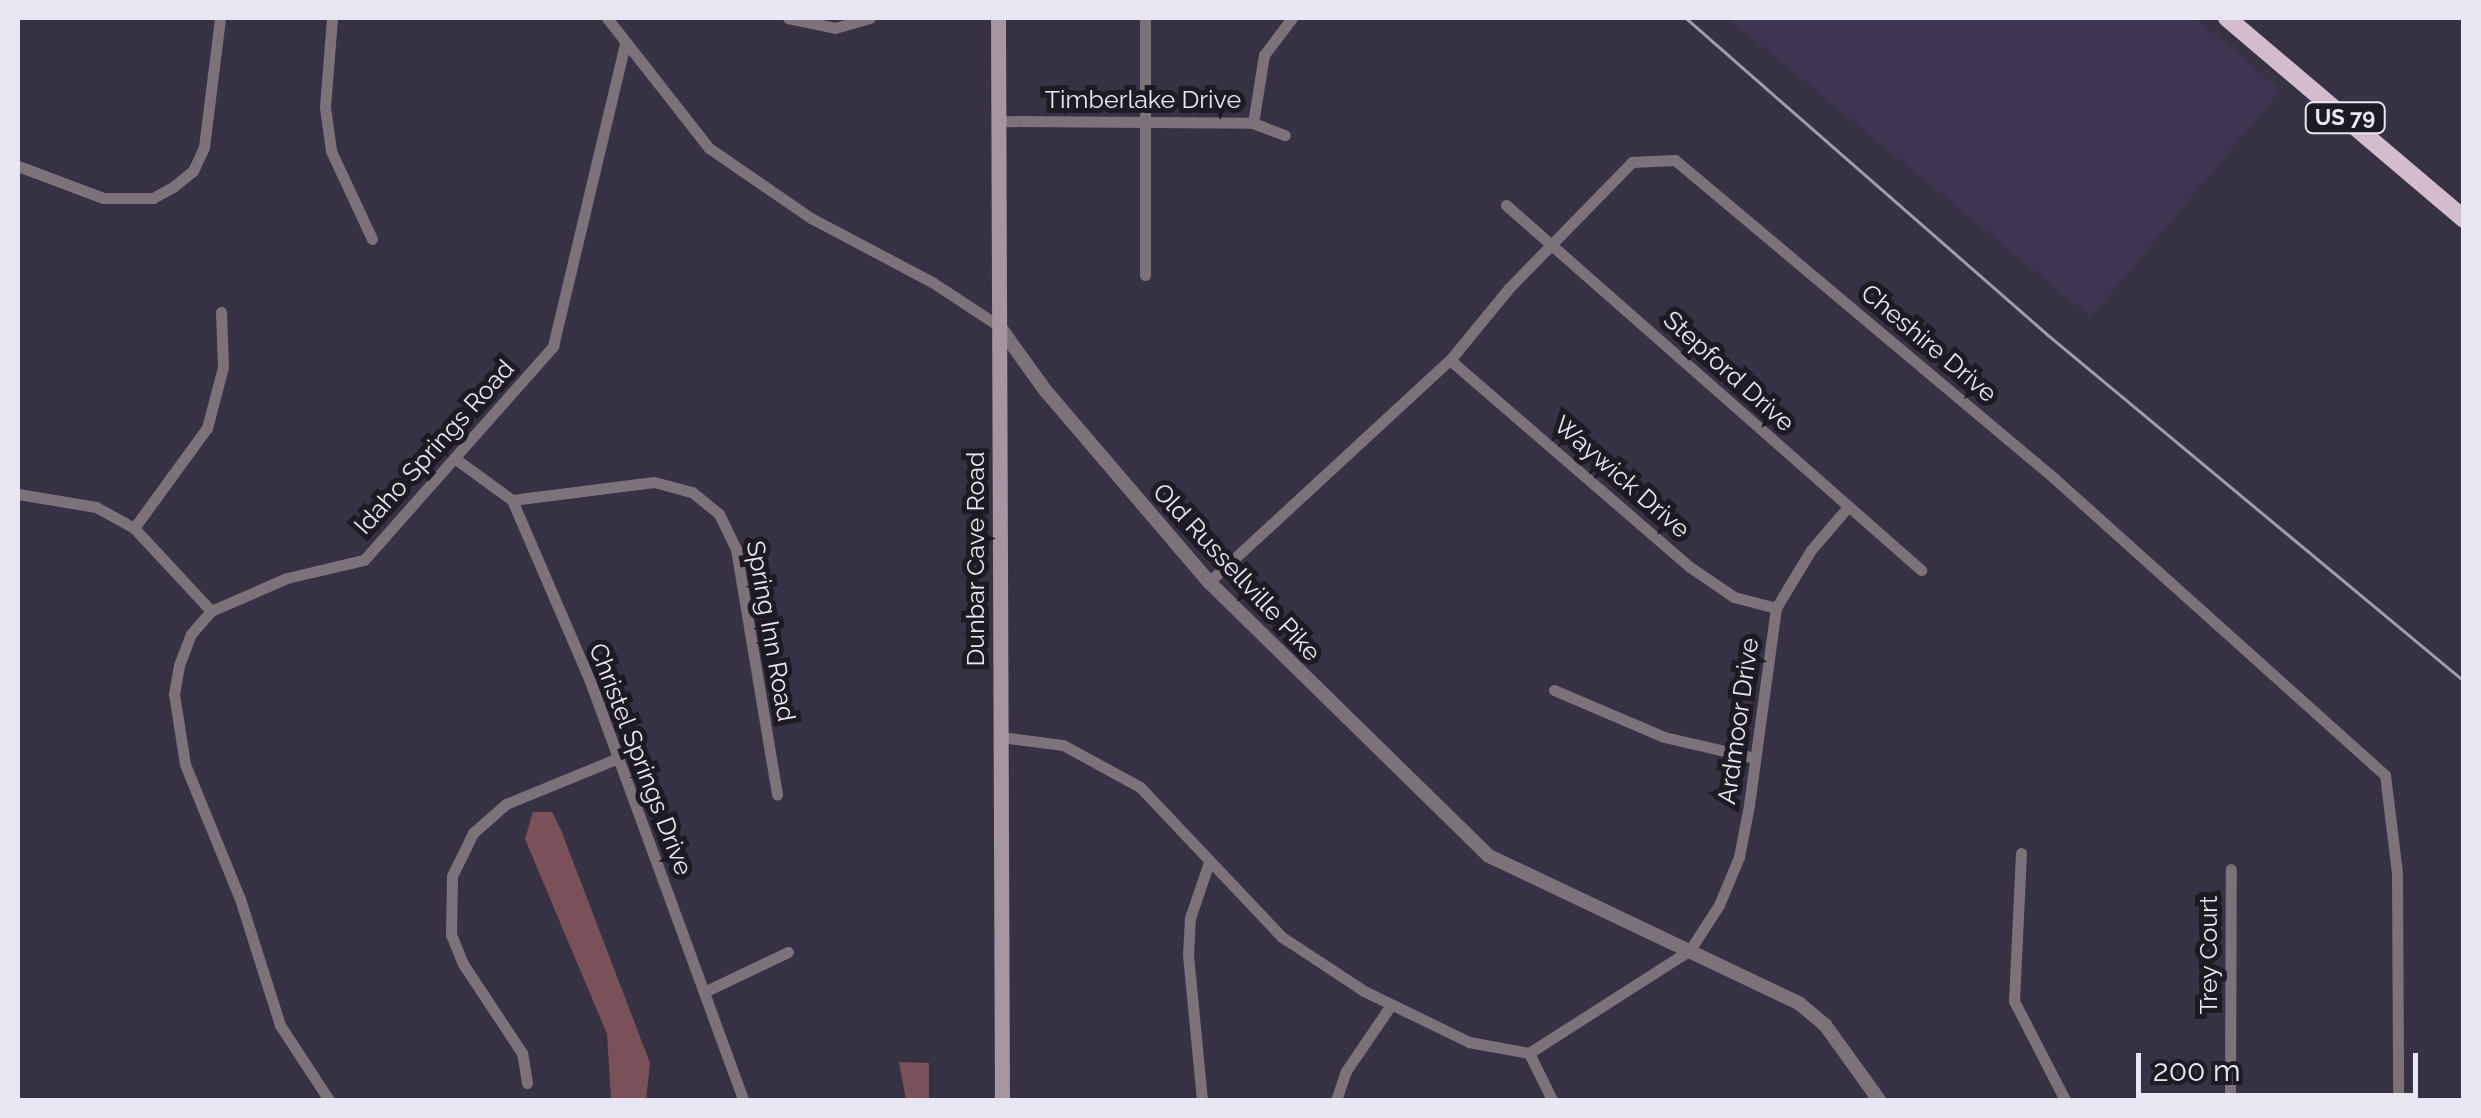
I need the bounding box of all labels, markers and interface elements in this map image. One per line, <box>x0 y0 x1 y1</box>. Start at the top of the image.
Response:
street label: Timberlake Drive <box>1045 84 1241 114</box>
road number: US 79 <box>2302 101 2388 135</box>
street label: Cheshire Drive <box>1855 278 2003 408</box>
street label: Stepford Drive <box>1657 304 1801 438</box>
street label: Idaho Springs Road <box>348 354 520 540</box>
street label: Waywick Drive <box>1548 410 1696 544</box>
street label: Dunbar Cave Road <box>960 451 990 667</box>
street label: Old Russellville Pike <box>1147 477 1327 667</box>
street label: Spring Inn Road <box>740 538 802 724</box>
street label: Ardmoor Drive <box>1711 636 1765 806</box>
street label: Christel Springs Drive <box>583 638 699 880</box>
street label: Trey Court <box>2193 895 2223 1015</box>
scale bar <box>2141 1033 2424 1095</box>
text: 200 m <box>2153 1053 2241 1088</box>

